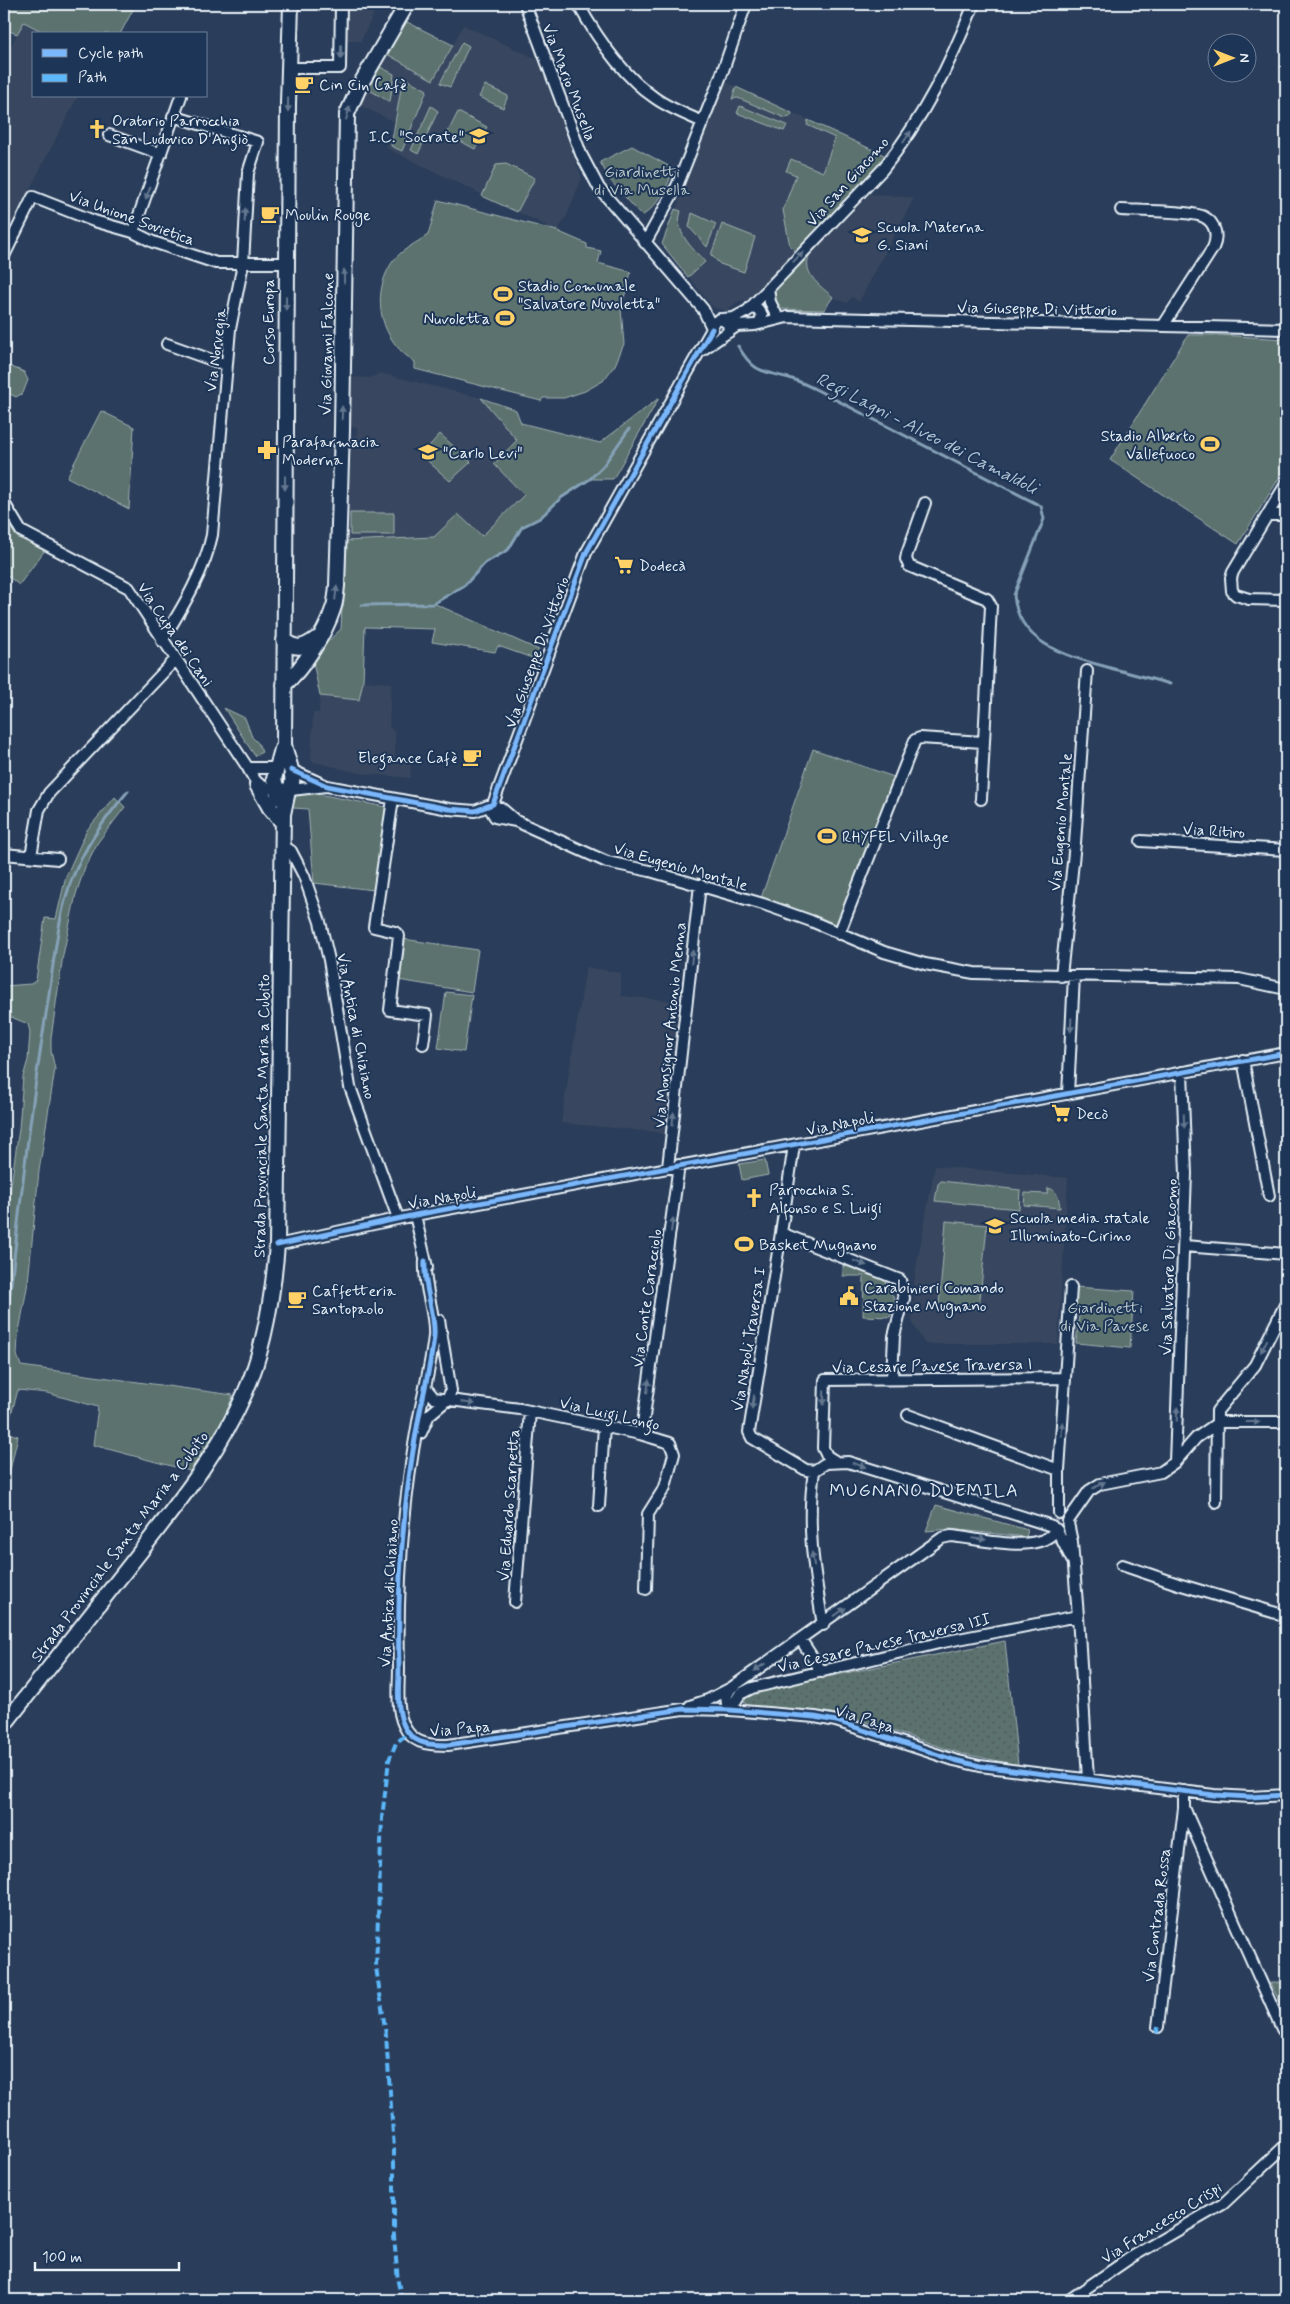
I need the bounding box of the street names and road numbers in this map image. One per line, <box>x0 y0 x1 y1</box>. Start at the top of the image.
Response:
street label: Via Mario Musella <box>537 21 601 144</box>
street label: Via San Giacomo <box>802 132 894 232</box>
street label: Via Unione Sovietica <box>66 186 197 251</box>
street label: Via Giovanni Falcone <box>316 273 339 415</box>
street label: Corso Europa <box>259 279 280 365</box>
street label: Via Giuseppe Di Vittorio <box>957 298 1117 321</box>
street label: Via Norvegia <box>201 307 232 393</box>
street label: Via Giuseppe Di Vittorio <box>500 574 575 731</box>
street label: Via Cupa dei Cani <box>132 578 218 691</box>
street label: Via Eugenio Montale <box>1045 752 1078 892</box>
street label: Via Ritiro <box>1182 819 1246 844</box>
street label: Via Eugenio Montale <box>611 838 750 897</box>
street label: Via Monsignor Antonio Menna <box>649 921 692 1129</box>
street label: Via Antica di Chiaiano <box>331 951 380 1101</box>
street label: Strada Provinciale Santa Maria a Cubito <box>250 974 275 1258</box>
street label: Via Napoli <box>804 1108 876 1141</box>
street label: Via Salvatore Di Giacomo <box>1156 1178 1183 1356</box>
street label: Via Napoli <box>406 1182 478 1215</box>
street label: Via Conte Caracciolo <box>627 1228 668 1369</box>
street label: Via Napoli Traversa I <box>728 1266 771 1413</box>
street label: Via Cesare Pavese Traversa I <box>832 1354 1032 1379</box>
street label: Via Luigi Longo <box>557 1393 662 1437</box>
street label: Strada Provinciale Santa Maria a Cubito <box>26 1427 214 1667</box>
street label: Via Eduardo Scarpetta <box>494 1428 525 1582</box>
street label: Via Antica di Chiaiano <box>375 1518 404 1668</box>
street label: Via Cesare Pavese Traversa III <box>776 1609 993 1678</box>
street label: Via Papa <box>833 1701 897 1738</box>
street label: Via Papa <box>429 1716 491 1743</box>
street label: Via Contrada Rossa <box>1139 1847 1176 1983</box>
street label: Via Francesco Crispi <box>1097 2177 1227 2269</box>

